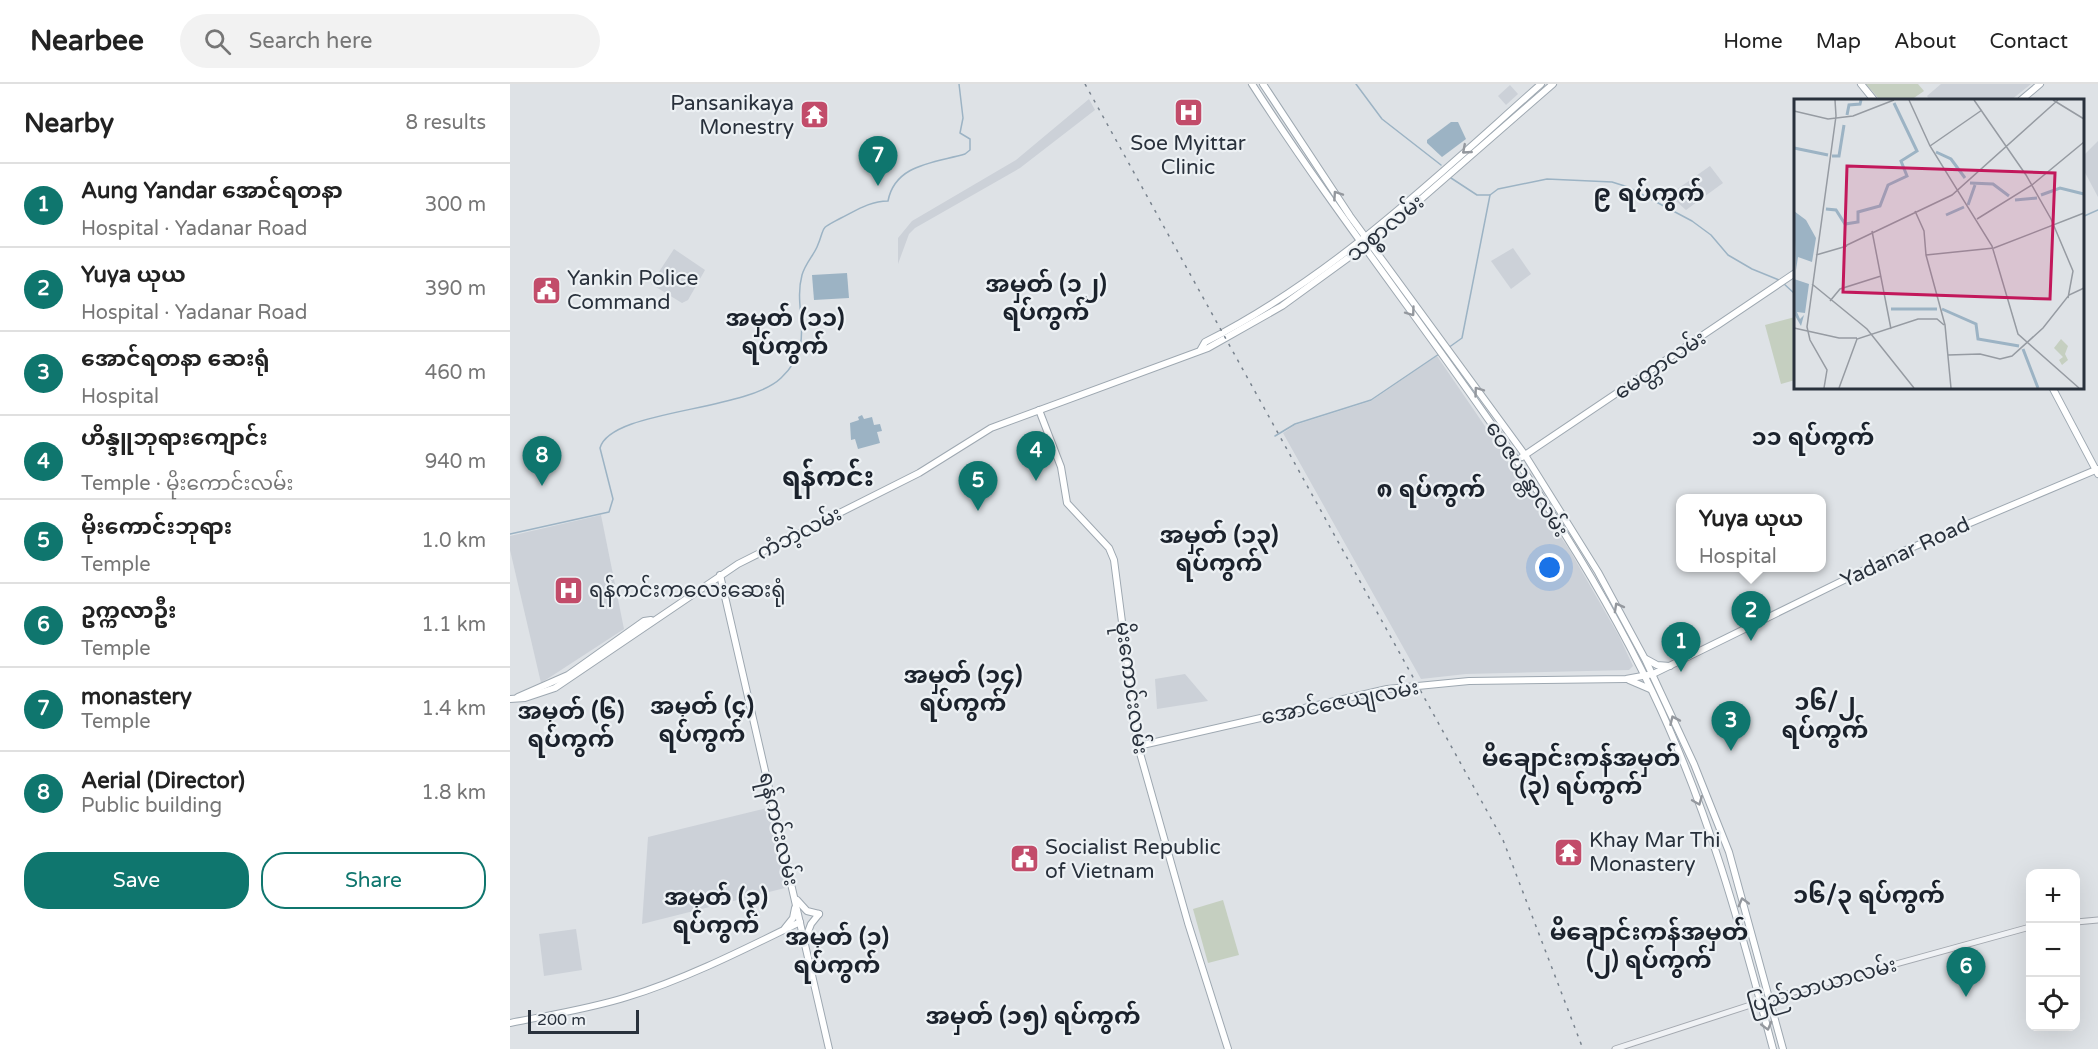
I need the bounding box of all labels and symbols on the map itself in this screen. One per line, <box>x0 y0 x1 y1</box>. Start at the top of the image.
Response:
place label: Pansanikaya Monestry <box>670 91 794 140</box>
hospital icon: Soe Myittar Clinic <box>1172 96 1204 128</box>
temple icon: Pansanikaya Monestry <box>799 99 831 131</box>
inset map <box>1794 99 2083 388</box>
place label: Soe Myittar Clinic <box>1130 131 1246 180</box>
pin: 7 <box>858 136 898 186</box>
one-way arrow <box>1462 143 1472 154</box>
district label: ၉ ရပ်ကွက် <box>1593 177 1705 212</box>
street label: သစ္စာလမ်း <box>1339 186 1432 271</box>
one-way arrow <box>1332 191 1344 201</box>
place label: Yankin Police Command <box>567 266 698 315</box>
district label: အမှတ် (၁၂) ရပ်ကွက် <box>985 268 1107 331</box>
public building icon: Yankin Police Command <box>530 274 562 306</box>
district label: အမှတ် (၁၁) ရပ်ကွက် <box>726 302 844 365</box>
one-way arrow <box>1404 305 1415 316</box>
street label: မေတ္တာလမ်း <box>1607 322 1713 409</box>
one-way arrow <box>1474 386 1485 397</box>
street label: ဝေဇယန္တာလမ်း <box>1477 414 1577 544</box>
district label: ၁၁ ရပ်ကွက် <box>1751 421 1875 456</box>
pin: 4 <box>1016 432 1056 481</box>
pin: 8 <box>522 436 561 486</box>
district label: ရန်ကင်း <box>782 458 874 499</box>
pin: 5 <box>958 462 998 511</box>
district label: ၈ ရပ်ကွက် <box>1377 473 1485 508</box>
street label: ကံဘဲ့လမ်း <box>751 498 847 567</box>
street label: Yadanar Road <box>1837 512 1974 593</box>
district label: အမှတ် (၁၃) ရပ်ကွက် <box>1160 519 1278 582</box>
your location <box>1535 553 1564 582</box>
hospital icon: ရန်ကင်းကလေးဆေးရုံ <box>552 574 584 606</box>
place label: ရန်ကင်းကလေးဆေးရုံ <box>589 574 786 607</box>
pin: 2 <box>1732 592 1770 641</box>
one-way arrow <box>1614 603 1625 614</box>
street label: မိုးကောင်းလမ်း <box>1106 620 1157 757</box>
pin: 1 <box>1662 622 1700 672</box>
district label: အမှတ် (၁၄) ရပ်ကွက် <box>904 659 1022 722</box>
street label: အောင်ဇေယျလမ်း <box>1258 671 1422 735</box>
district label: ၁၆/၂ ရပ်ကွက် <box>1782 687 1868 749</box>
district label: အမှတ် (၄) ရပ်ကွက် <box>650 690 754 753</box>
district label: အမှတ် (၆) ရပ်ကွက် <box>517 695 625 758</box>
pin: 3 <box>1712 702 1750 751</box>
one-way arrow <box>1669 716 1681 727</box>
district label: မိချောင်းကန်အမှတ် (၃) ရပ်ကွက် <box>1482 742 1680 805</box>
street label: ရန်ကင်းလမ်း <box>749 769 808 889</box>
one-way arrow <box>1691 795 1704 806</box>
place label: Khay Mar Thi Monastery <box>1589 828 1720 877</box>
place label: Socialist Republic of Vietnam <box>1045 835 1221 884</box>
temple icon: Khay Mar Thi Monastery <box>1552 836 1584 868</box>
public building icon: Socialist Republic of Vietnam <box>1008 843 1040 875</box>
district label: ၁၆/၃ ရပ်ကွက် <box>1793 879 1945 914</box>
district label: အမှတ် (၃) ရပ်ကွက် <box>664 881 768 944</box>
one-way arrow <box>1738 898 1750 908</box>
district label: မိချောင်းကန်အမှတ် (၂) ရပ်ကွက် <box>1550 916 1748 979</box>
district label: အမှတ် (၁) ရပ်ကွက် <box>785 921 889 984</box>
street label: ပြည်သာယာလမ်း <box>1744 948 1901 1023</box>
pin: 6 <box>1946 948 1986 997</box>
district label: အမှတ် (၁၅) ရပ်ကွက် <box>925 1000 1141 1035</box>
scale bar <box>528 1007 639 1034</box>
one-way arrow <box>1759 1020 1772 1030</box>

